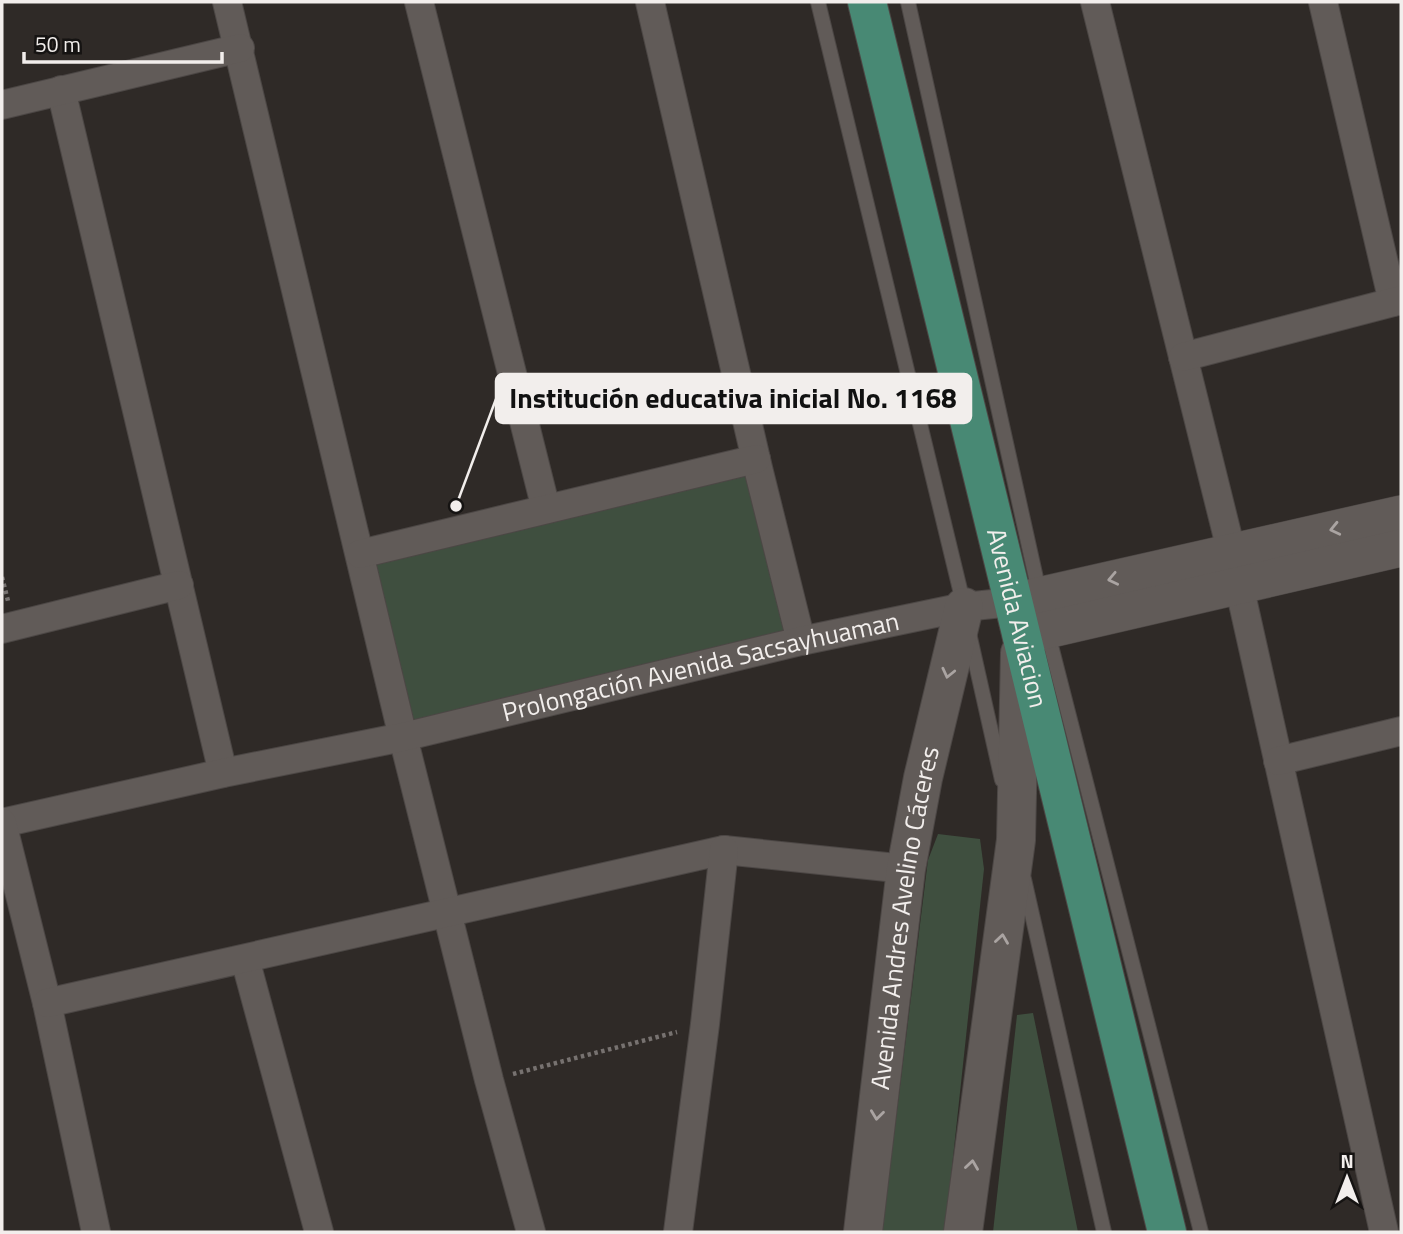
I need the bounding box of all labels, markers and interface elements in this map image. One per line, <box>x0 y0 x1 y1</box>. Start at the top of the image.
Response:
scale bar <box>24 21 222 65</box>
text: 50 m <box>35 28 81 60</box>
callout: Institución educativa inicial No. 1168 <box>496 374 971 423</box>
text: Institución educativa inicial No. 1168 <box>509 376 957 419</box>
one-way arrow <box>1329 521 1341 536</box>
street label: Avenida Aviacion <box>977 524 1058 712</box>
one-way arrow <box>1107 571 1119 586</box>
street label: Prolongación Avenida Sacsayhuaman <box>498 601 903 731</box>
one-way arrow <box>942 667 956 679</box>
street label: Avenida Andres Avelino Cáceres <box>860 742 949 1092</box>
one-way arrow <box>995 933 1010 945</box>
one-way arrow <box>869 1109 884 1121</box>
north arrow <box>1312 1143 1382 1213</box>
text: N <box>1340 1146 1354 1175</box>
one-way arrow <box>964 1159 979 1170</box>

